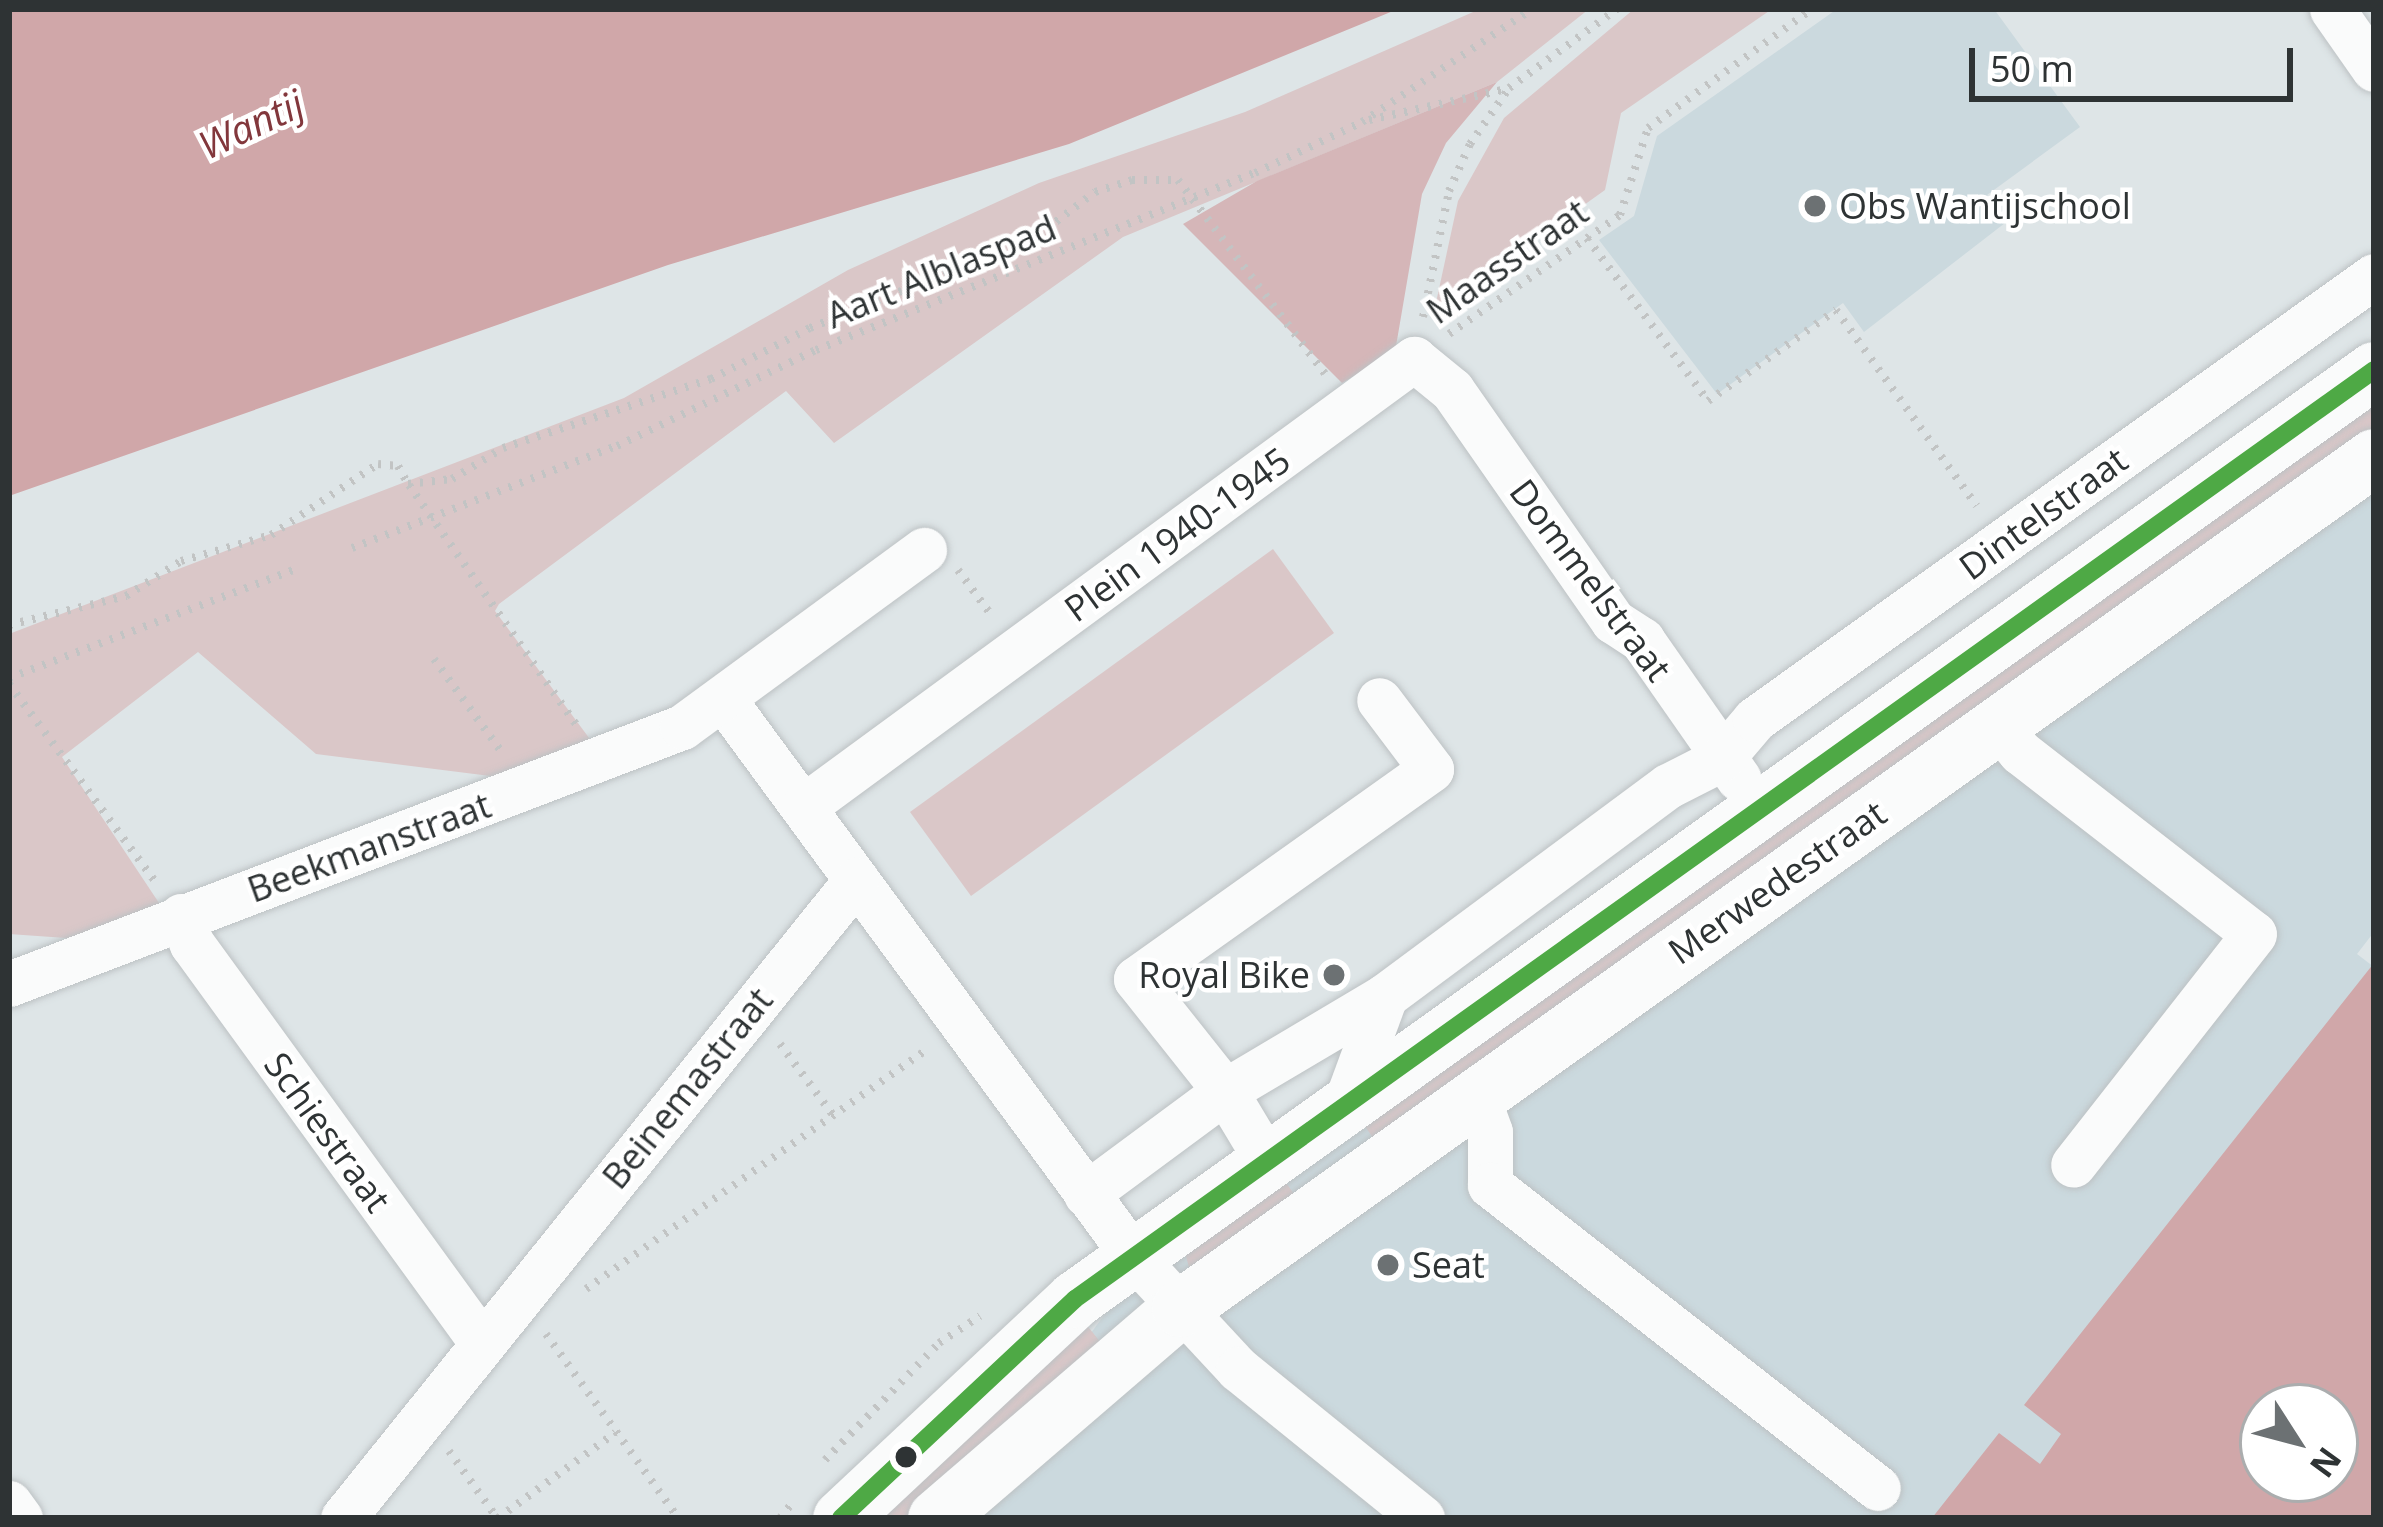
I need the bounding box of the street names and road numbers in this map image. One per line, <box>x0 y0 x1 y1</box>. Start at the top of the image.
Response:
street label: Maasstraat <box>1418 190 1596 332</box>
street label: Aart Alblaspad <box>820 205 1062 337</box>
street label: Plein 1940-1945 <box>1056 438 1298 630</box>
street label: Dintelstraat <box>1951 438 2135 588</box>
street label: Dommelstraat <box>1501 471 1681 689</box>
street label: Beekmanstraat <box>242 783 496 911</box>
street label: Merwedestraat <box>1660 791 1894 973</box>
street label: Beinemastraat <box>593 979 781 1197</box>
street label: Schiestraat <box>256 1044 400 1220</box>

